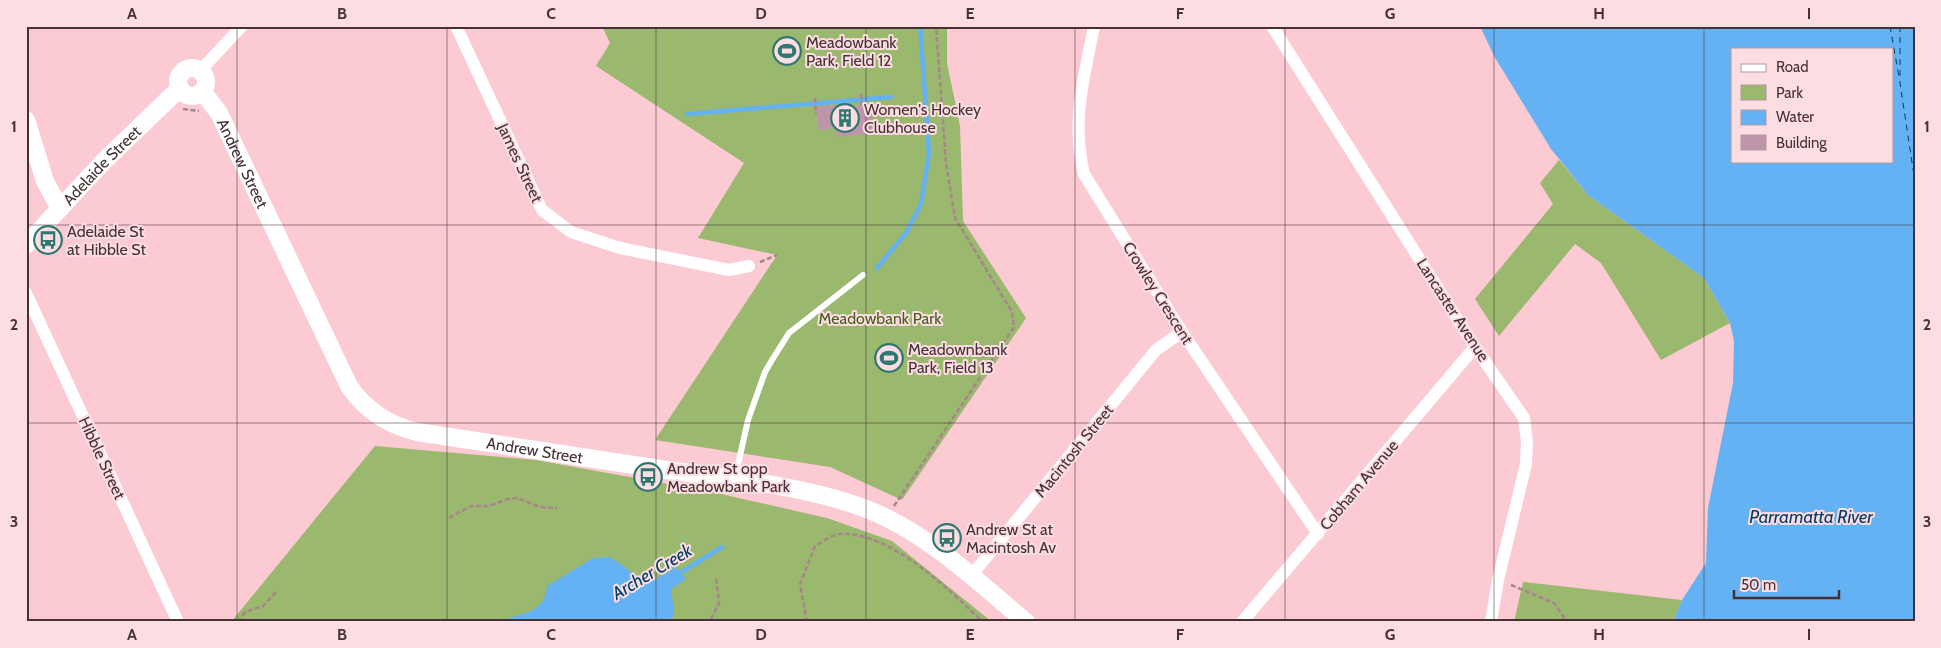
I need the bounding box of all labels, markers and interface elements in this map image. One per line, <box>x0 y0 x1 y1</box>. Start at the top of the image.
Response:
text: A <box>127 4 137 23</box>
text: B <box>337 4 347 23</box>
text: C <box>546 4 556 23</box>
text: D <box>755 4 767 23</box>
text: E <box>965 4 975 23</box>
text: F <box>1176 4 1185 23</box>
text: G <box>1385 4 1395 23</box>
text: H <box>1593 4 1605 23</box>
text: I <box>1807 4 1811 23</box>
place label: Meadowbank Park, Field 12 <box>806 33 897 70</box>
sports icon: Meadowbank Park, Field 12 <box>772 36 802 66</box>
legend <box>1731 48 1894 162</box>
text: Road <box>1776 58 1809 76</box>
text: Park <box>1776 84 1803 102</box>
place label: Women's Hockey Clubhouse <box>864 100 981 137</box>
building icon: Women's Hockey Clubhouse <box>830 103 860 133</box>
text: Water <box>1776 108 1814 126</box>
street label: Andrew Street <box>213 115 273 212</box>
text: 1 <box>11 117 17 136</box>
text: 1 <box>1924 117 1930 136</box>
street label: James Street <box>493 119 547 206</box>
street label: Adelaide Street <box>59 121 145 209</box>
text: Building <box>1776 134 1827 152</box>
place label: Adelaide St at Hibble St <box>67 222 146 259</box>
bus stop icon: Adelaide St at Hibble St <box>33 225 63 255</box>
street label: Crowley Crescent <box>1119 238 1197 348</box>
street label: Lancaster Avenue <box>1413 255 1493 365</box>
park label: Meadowbank Park <box>819 309 942 328</box>
text: 2 <box>10 315 18 334</box>
text: 2 <box>1923 315 1931 334</box>
place label: Meadownbank Park, Field 13 <box>908 340 1008 377</box>
sports icon: Meadownbank Park, Field 13 <box>874 343 904 373</box>
street label: Macintosh Street <box>1031 400 1118 501</box>
street label: Hibble Street <box>75 414 130 503</box>
street label: Andrew Street <box>485 433 585 467</box>
street label: Cobham Avenue <box>1316 436 1402 534</box>
place label: Andrew St opp Meadowbank Park <box>667 459 791 496</box>
bus stop icon: Andrew St opp Meadowbank Park <box>633 462 663 492</box>
water label: Parramatta River <box>1749 506 1874 528</box>
text: 3 <box>10 512 18 531</box>
text: 3 <box>1923 512 1931 531</box>
place label: Andrew St at Macintosh Av <box>966 520 1056 557</box>
bus stop icon: Andrew St at Macintosh Av <box>932 523 962 553</box>
water label: Archer Creek <box>607 539 697 605</box>
scale bar <box>1734 568 1838 600</box>
text: 50 m <box>1741 576 1776 594</box>
text: A <box>127 625 137 644</box>
text: B <box>337 625 347 644</box>
text: C <box>546 625 556 644</box>
text: D <box>755 625 767 644</box>
text: E <box>965 625 975 644</box>
text: F <box>1176 625 1185 644</box>
text: G <box>1385 625 1395 644</box>
text: H <box>1593 625 1605 644</box>
text: I <box>1807 625 1811 644</box>

